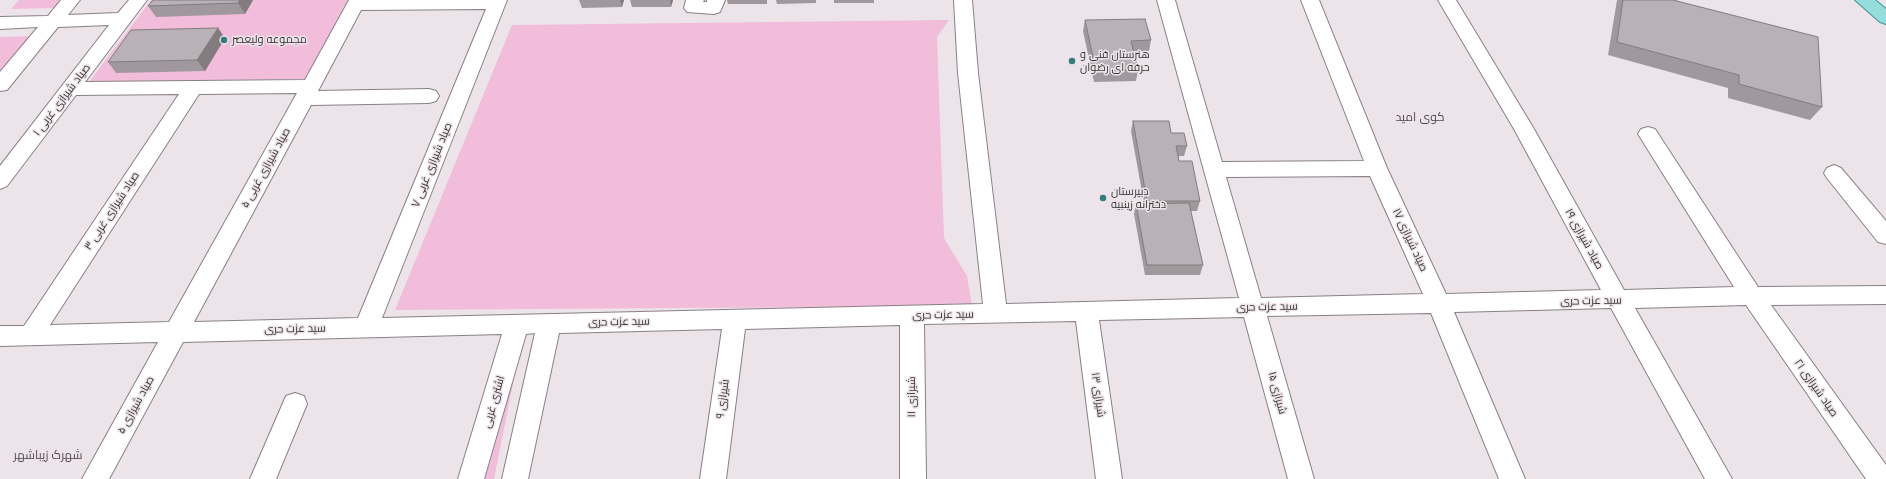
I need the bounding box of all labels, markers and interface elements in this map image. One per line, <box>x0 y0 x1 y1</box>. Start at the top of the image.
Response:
place label: مجموعه ولیعصر <box>232 33 307 47</box>
marker: مجموعه ولیعصر <box>219 35 229 45</box>
place label: هنرستان فنی و حرفه ای رضوان <box>1080 48 1150 74</box>
marker: هنرستان فنی و حرفه ای رضوان <box>1067 56 1077 66</box>
street label: صیاد شیرازی غربی ۱ <box>31 61 93 139</box>
district label: کوی امید <box>1395 111 1445 125</box>
street label: صیاد شیرازی غربی ۷ <box>409 121 455 209</box>
street label: صیاد شیرازی غربی ۵ <box>239 126 293 210</box>
street label: صیاد شیرازی غربی ۳ <box>82 169 142 253</box>
place label: دبیرستان دخترانه زینبیه <box>1111 185 1166 211</box>
marker: دبیرستان دخترانه زینبیه <box>1098 193 1108 203</box>
street label: صیاد شیرازی ۱۷ <box>1390 206 1430 274</box>
street label: صیاد شیرازی ۱۹ <box>1562 206 1606 272</box>
street label: سید عزت حری <box>1560 294 1622 308</box>
street label: سید عزت حری <box>1236 300 1298 314</box>
street label: سید عزت حری <box>912 308 974 322</box>
street label: سید عزت حری <box>588 315 650 329</box>
street label: سید عزت حری <box>264 322 326 336</box>
street label: صیاد شیرازی ۲۱ <box>1791 357 1841 419</box>
street label: شیرازی ۱۵ <box>1265 370 1289 416</box>
street label: شیرازی ۱۳ <box>1088 372 1108 418</box>
street label: صیاد شیرازی ۵ <box>115 374 157 436</box>
street label: اشتری غربی <box>480 374 508 430</box>
street label: شیرازی ۱۱ <box>905 376 919 418</box>
street label: شیرازی ۹ <box>714 378 732 420</box>
district label: شهرک زیباشهر <box>14 449 82 463</box>

